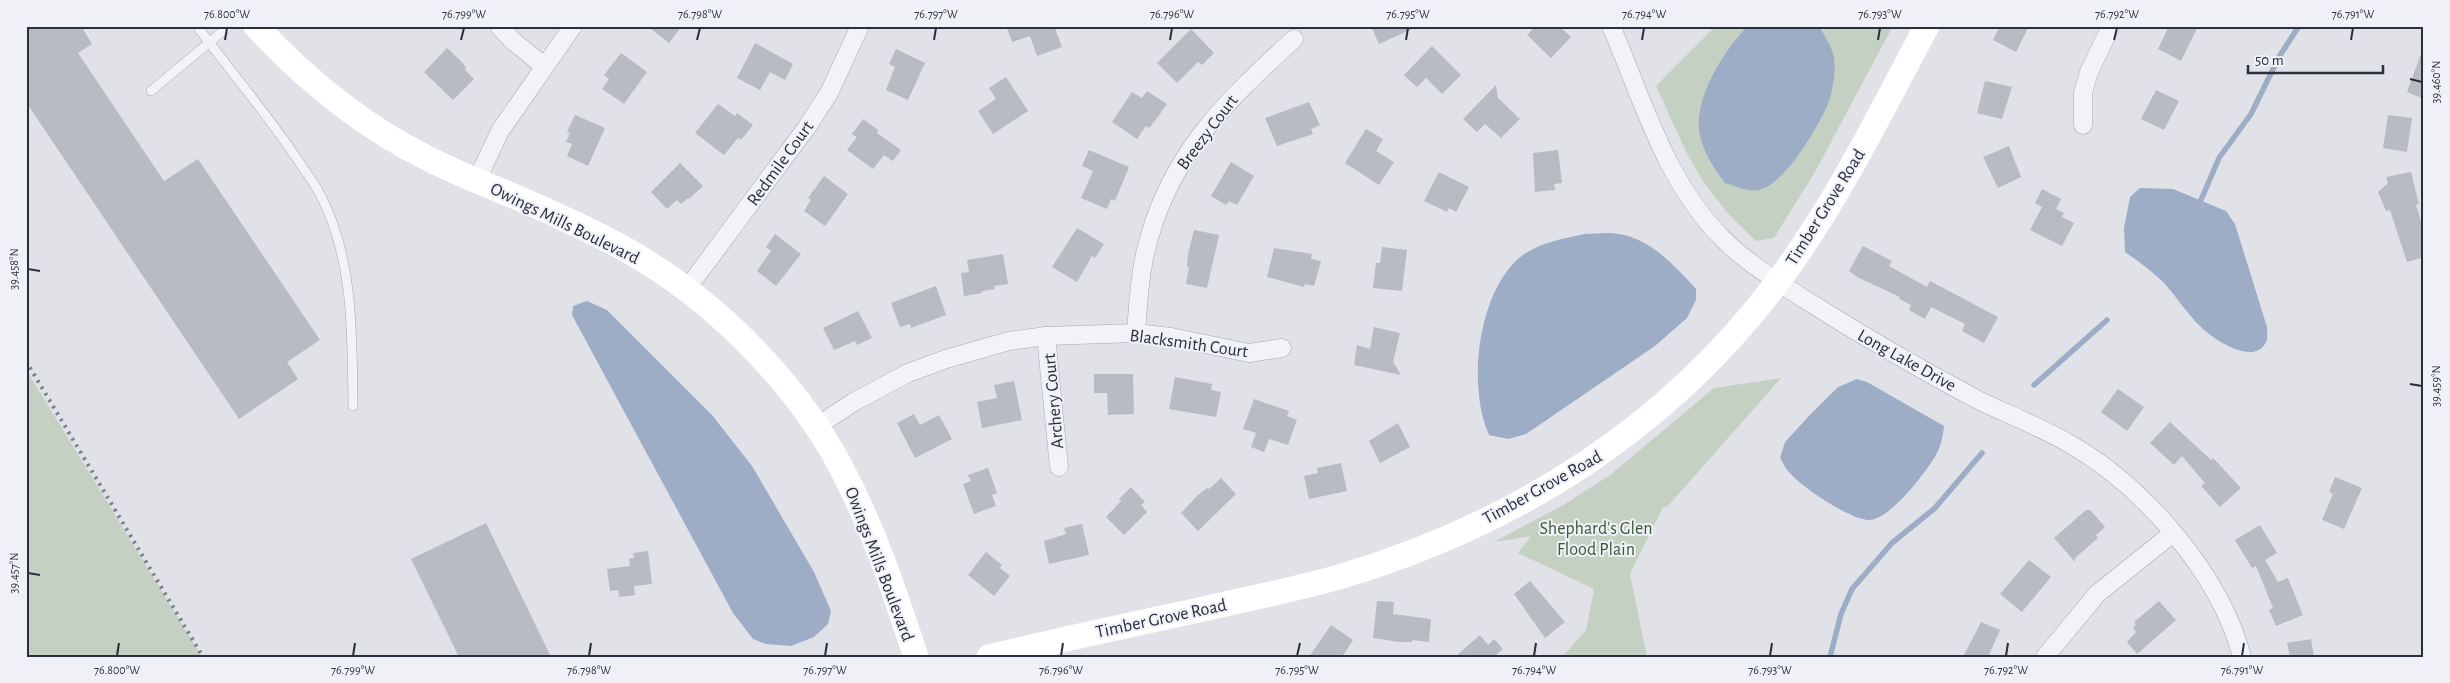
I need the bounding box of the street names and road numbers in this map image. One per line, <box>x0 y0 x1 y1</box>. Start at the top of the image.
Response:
street label: Breezy Court <box>1174 92 1242 173</box>
street label: Redmile Court <box>744 118 818 209</box>
street label: Timber Grove Road <box>1783 146 1869 269</box>
street label: Owings Mills Boulevard <box>487 180 642 268</box>
street label: Long Lake Drive <box>1854 326 1959 395</box>
street label: Blacksmith Court <box>1128 327 1249 361</box>
street label: Archery Court <box>1041 352 1067 449</box>
street label: Timber Grove Road <box>1480 448 1605 528</box>
street label: Owings Mills Boulevard <box>841 485 917 644</box>
street label: Timber Grove Road <box>1094 596 1228 642</box>

